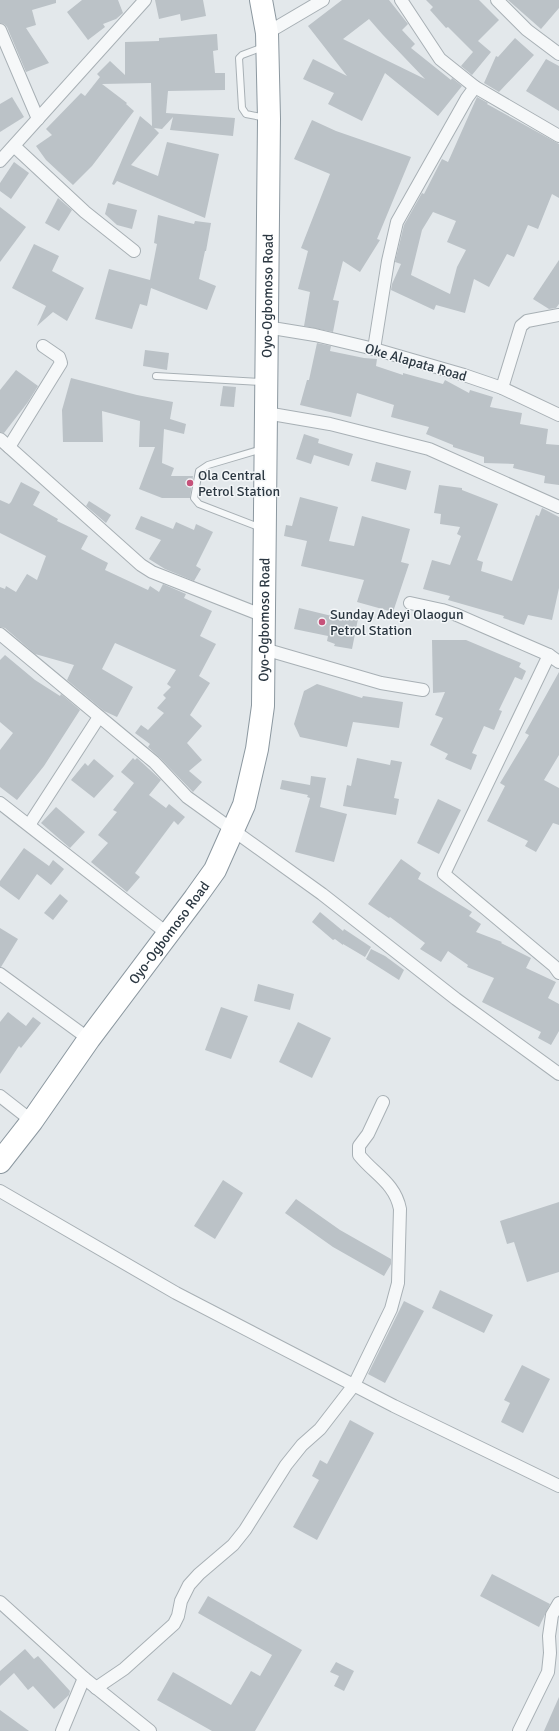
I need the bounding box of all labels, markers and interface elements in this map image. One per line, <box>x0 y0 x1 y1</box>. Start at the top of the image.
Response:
street label: Oyo-Ogbomoso Road <box>259 234 277 358</box>
street label: Oke Alapata Road <box>363 340 469 385</box>
place label: Ola Central Petrol Station <box>198 467 280 500</box>
marker: Ola Central Petrol Station <box>185 478 195 488</box>
street label: Oyo-Ogbomoso Road <box>255 558 274 682</box>
place label: Sunday Adeyi Olaogun Petrol Station <box>330 606 464 639</box>
marker: Sunday Adeyi Olaogun Petrol Station <box>317 617 327 627</box>
street label: Oyo-Ogbomoso Road <box>125 878 213 988</box>

